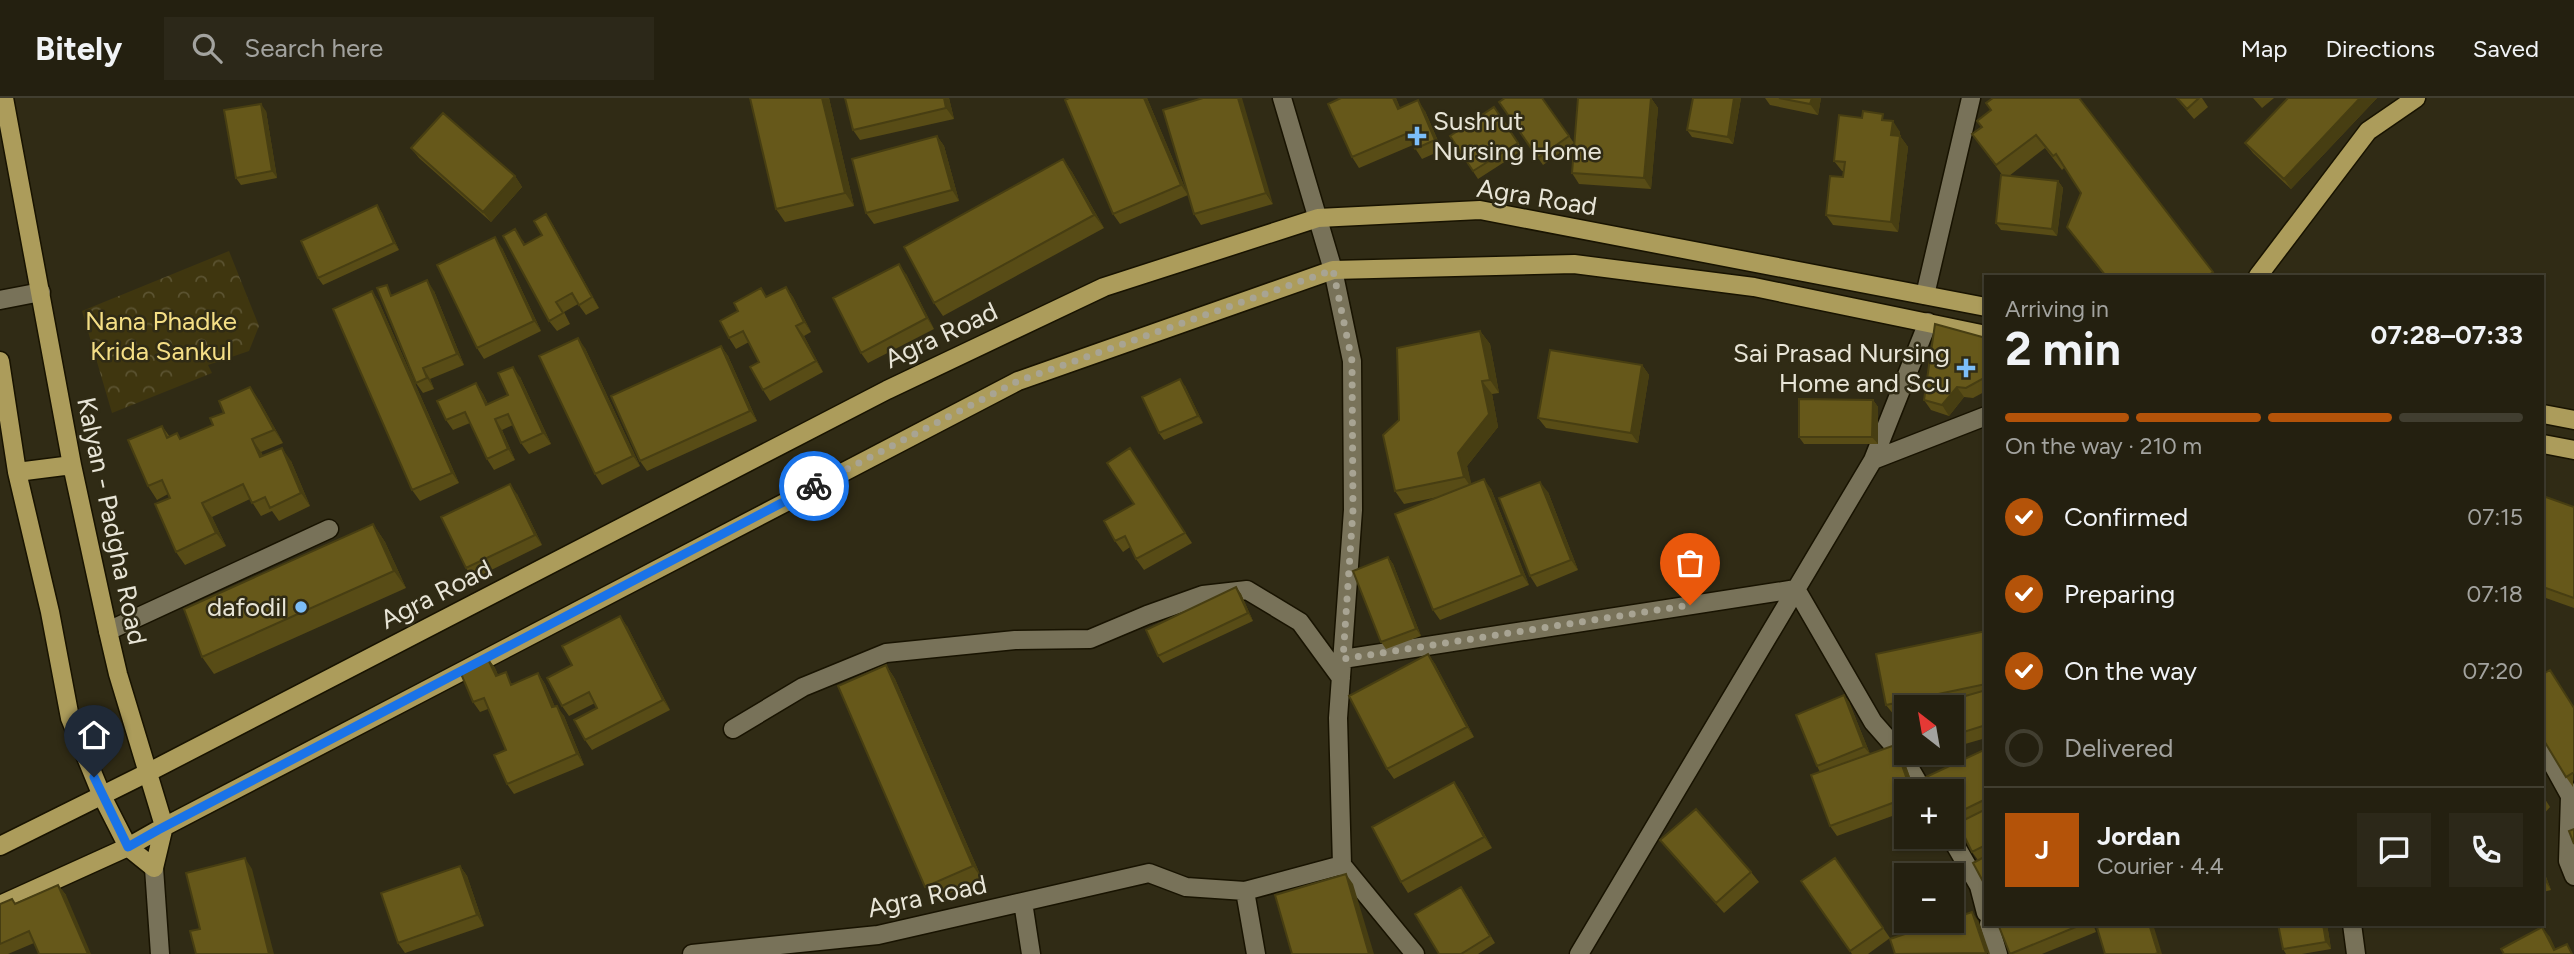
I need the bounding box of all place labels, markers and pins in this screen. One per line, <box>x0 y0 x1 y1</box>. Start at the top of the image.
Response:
place label: Sushrut Nursing Home <box>1433 105 1602 167</box>
marker: Sushrut Nursing Home <box>1407 126 1427 146</box>
place label: Sai Prasad Nursing Home and Scu <box>1733 337 1950 399</box>
marker: Sai Prasad Nursing Home and Scu <box>1956 358 1976 378</box>
pin <box>1660 533 1720 605</box>
place label: dafodil <box>207 591 287 623</box>
marker: dafodil <box>293 599 309 615</box>
pin <box>64 705 124 777</box>

